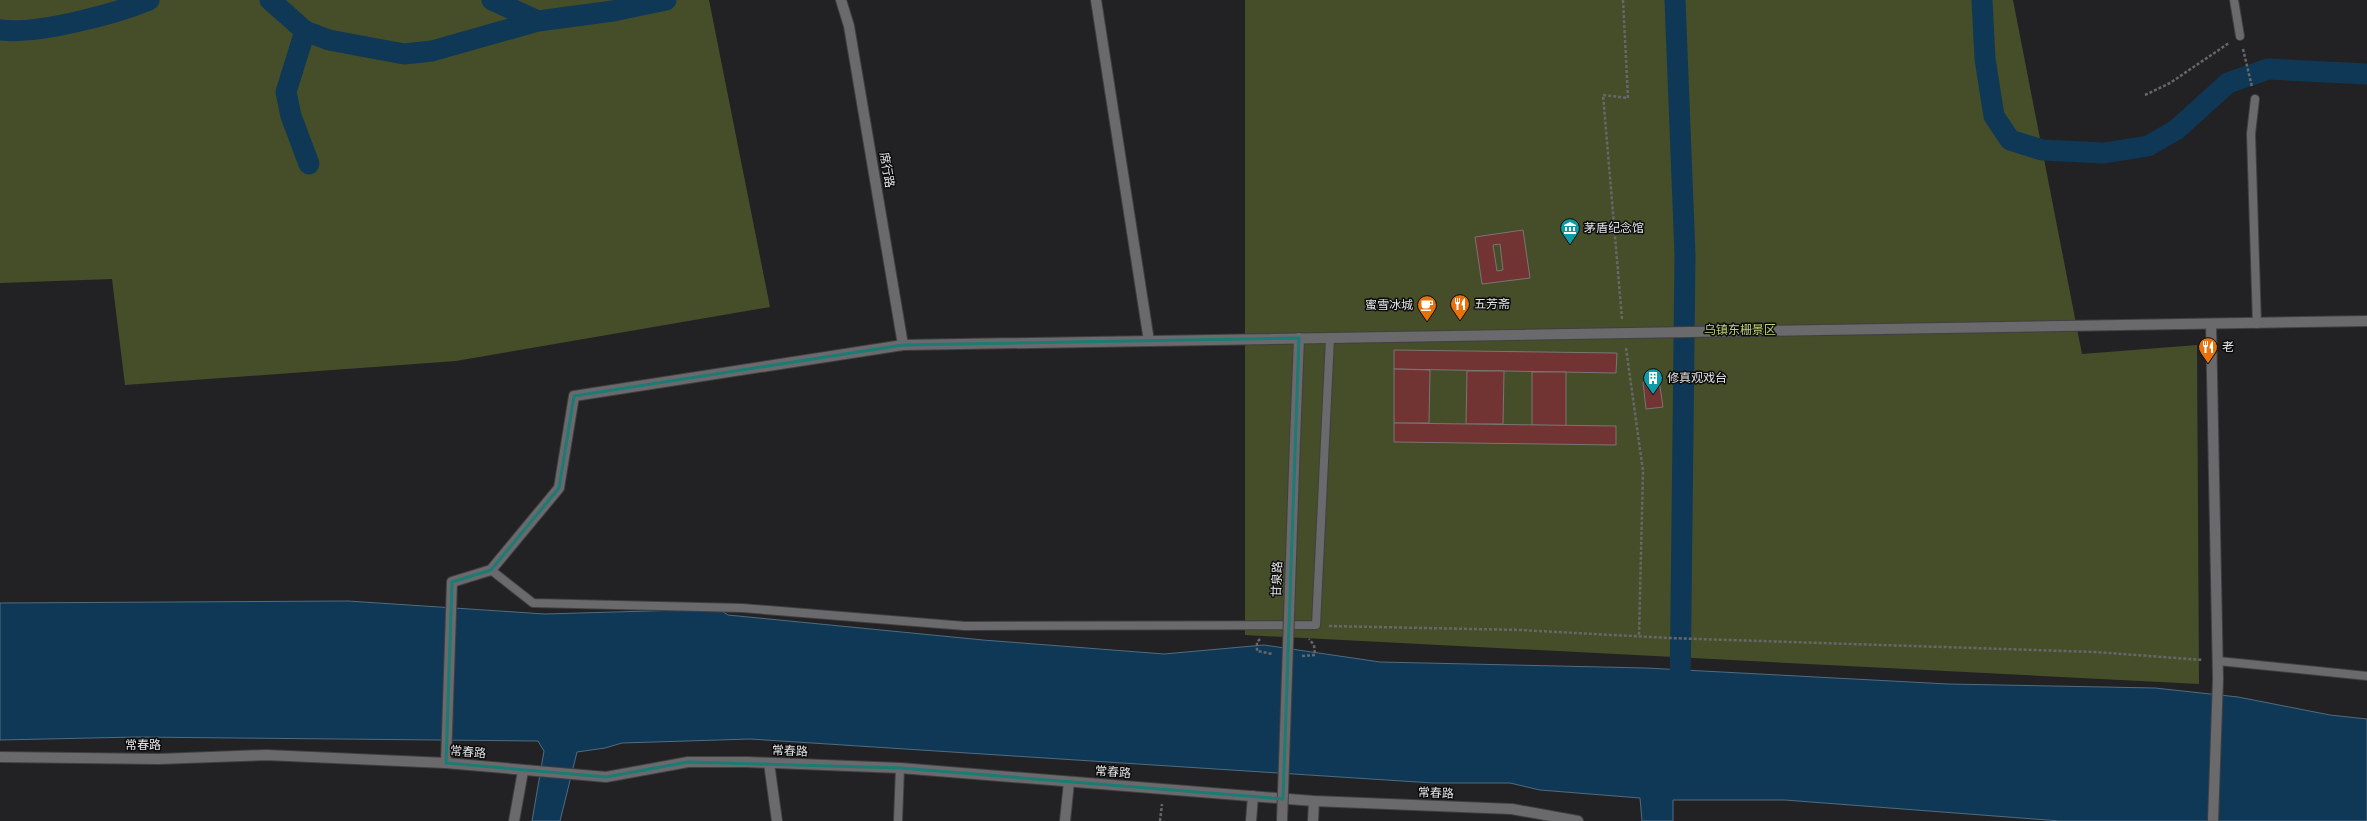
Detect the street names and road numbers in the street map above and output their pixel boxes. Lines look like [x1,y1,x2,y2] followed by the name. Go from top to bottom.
[877,151,897,189] street label: 席行路
[1269,561,1285,597] street label: 甘泉路
[125,738,161,752] street label: 常春路
[449,743,487,761] street label: 常春路
[772,743,808,759] street label: 常春路
[1095,764,1131,780] street label: 常春路
[1418,785,1454,801] street label: 常春路

